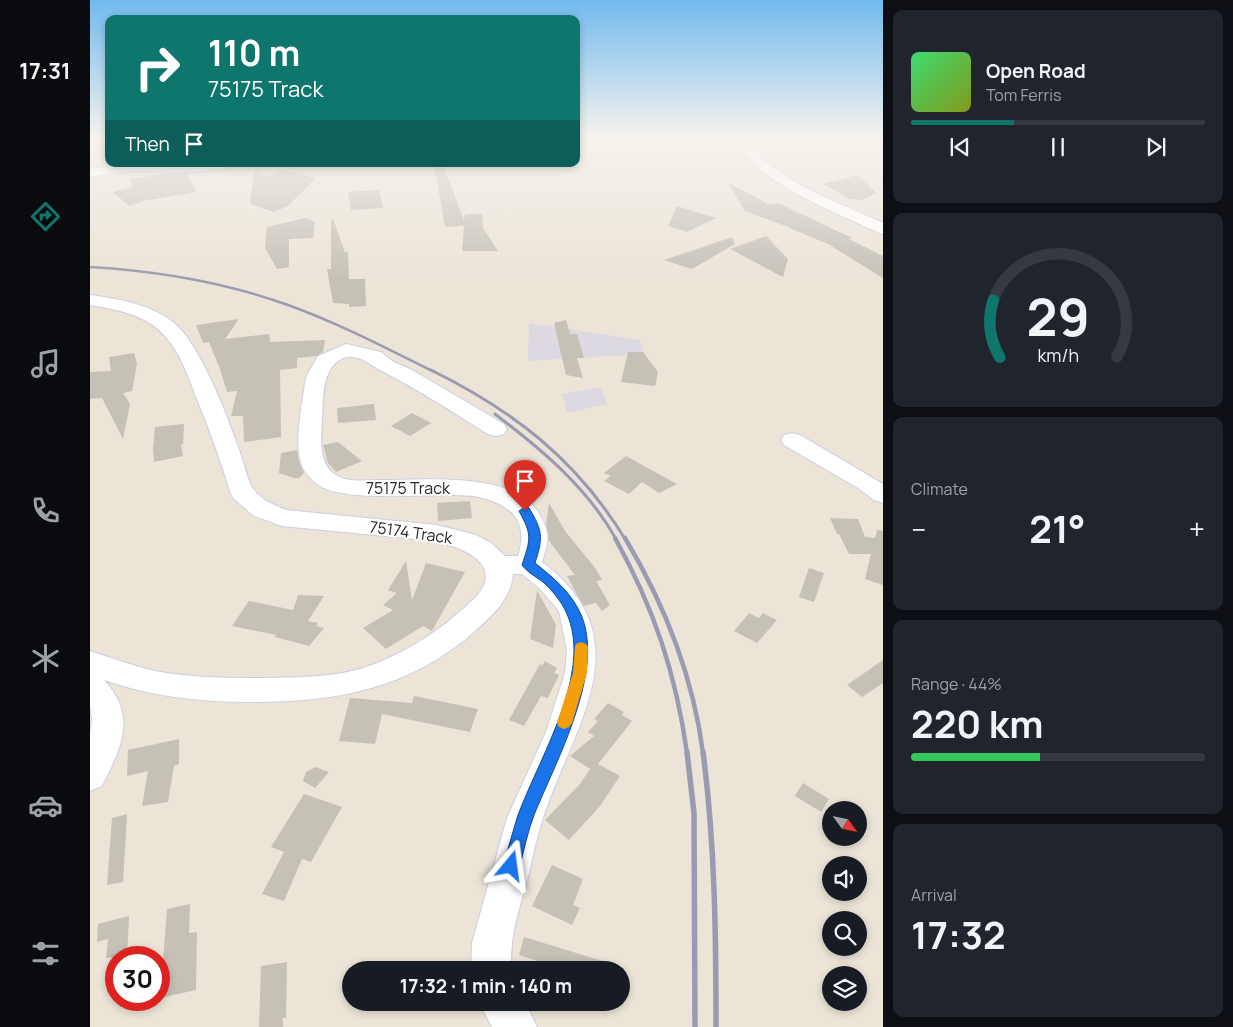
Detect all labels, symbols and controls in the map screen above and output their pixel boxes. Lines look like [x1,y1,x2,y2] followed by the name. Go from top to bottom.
[208,29,300,77] text: 110 m
[125,35,190,100] icon: right
[19,56,71,86] text: 17:31
[986,58,1086,84] text: Open Road
[208,74,323,104] text: 75175 Track
[986,84,1061,106] text: Tom Ferris
[180,130,208,158] icon: arrive
[125,131,170,157] text: Then
[946,133,974,161] icon: previous
[1044,133,1072,161] icon: pause
[1142,133,1170,161] icon: next
[28,199,63,234] icon: directions
[1026,281,1090,352] text: 29
[1037,343,1079,367] text: km/h
[28,346,63,381] icon: music
[504,460,546,511] pin
[511,467,539,495] icon: arrive
[366,477,451,499] street label: 75175 Track
[911,478,968,500] text: Climate
[28,493,63,528] icon: phone
[1029,502,1086,554] text: 21°
[911,510,926,548] text: −
[1189,510,1205,548] text: +
[368,515,455,549] street label: 75174 Track
[28,641,63,676] icon: climate
[911,673,1002,695] text: Range · 44%
[911,697,1043,749] text: 220 km
[28,788,63,823] icon: car
[822,801,868,846] north arrow
[822,801,867,1011] map controls
[484,839,536,891] position arrow
[822,856,867,901] button: sound
[911,884,957,906] text: Arrival
[911,908,1006,960] text: 17:32
[822,911,867,956] button: search
[28,936,63,971] icon: filters
[105,946,170,1011] speed limit sign: 30
[822,966,867,1011] button: layers
[400,973,572,999] text: 17:32 · 1 min · 140 m

